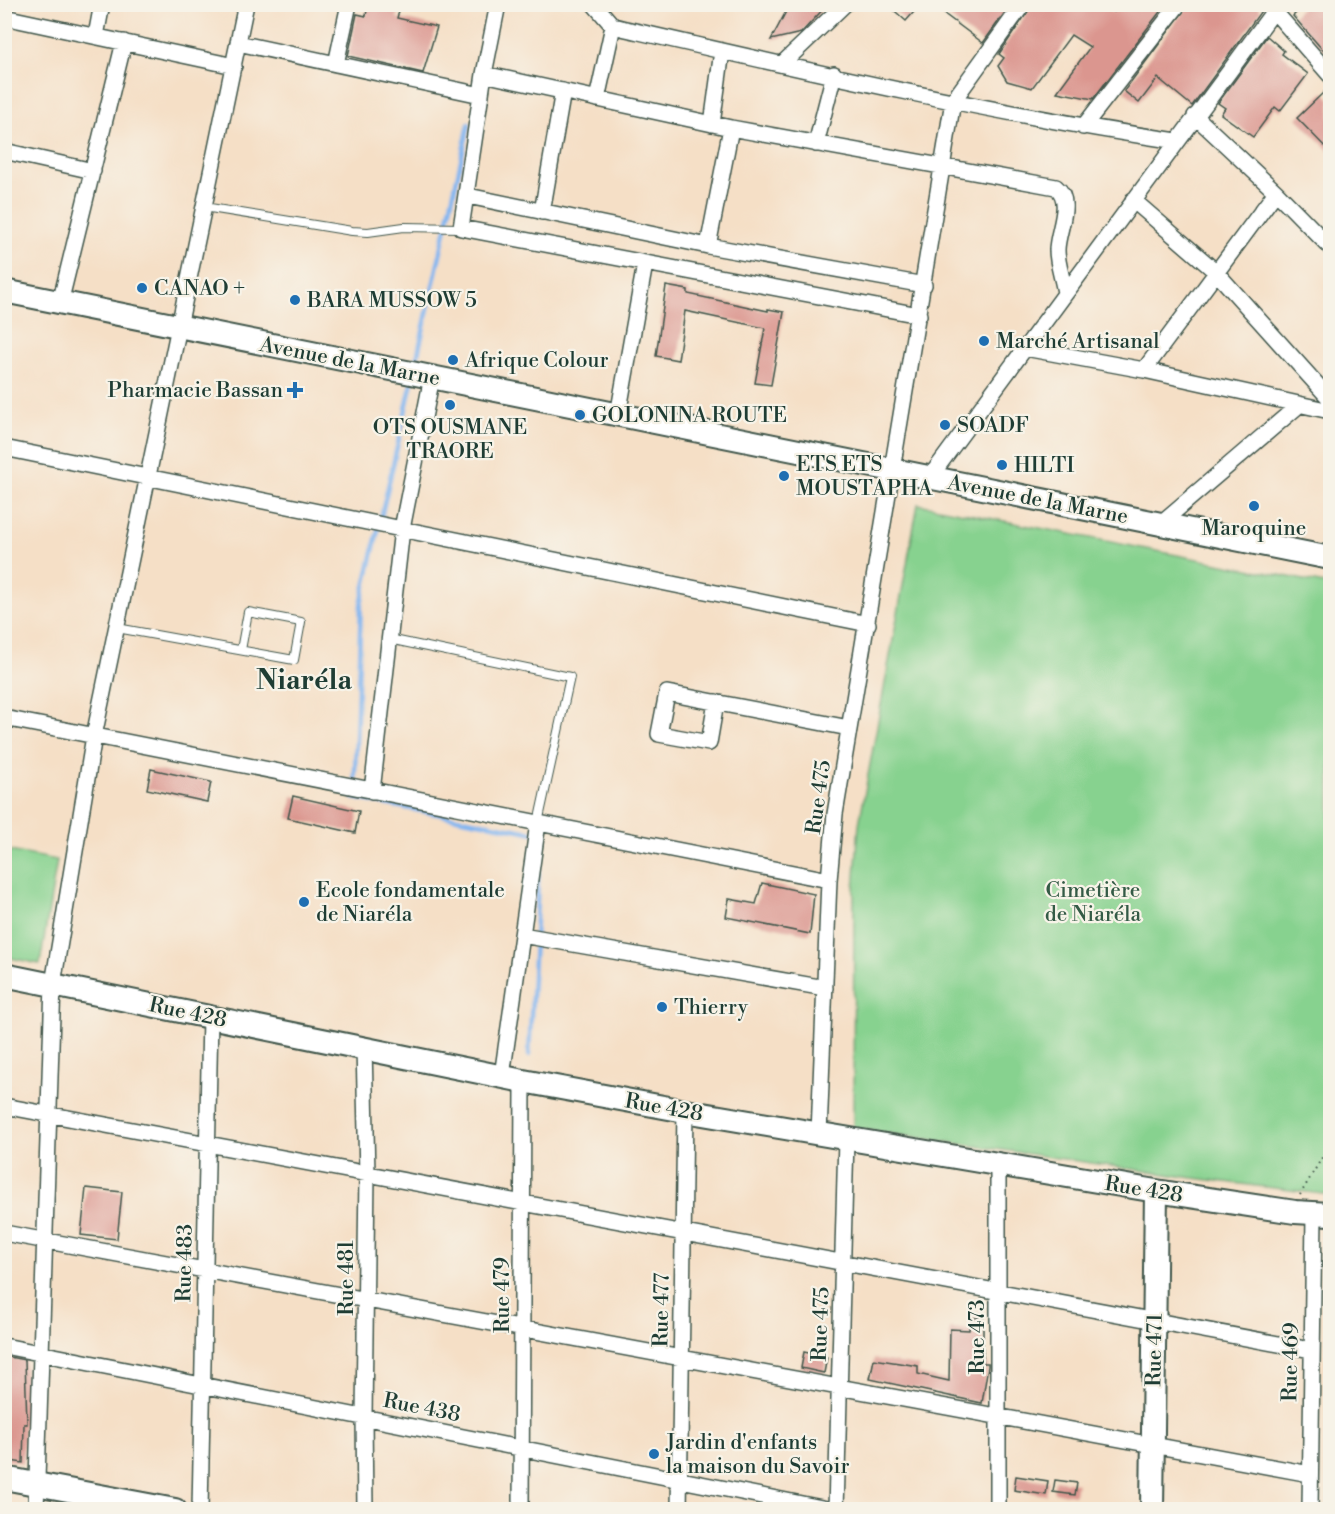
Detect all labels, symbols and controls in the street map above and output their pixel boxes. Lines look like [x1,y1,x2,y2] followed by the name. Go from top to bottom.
[154,276,245,302] place label: CANAO +
[135,281,149,295] marker: CANAO +
[306,288,477,314] place label: BARA MUSSOW 5
[288,293,302,307] marker: BARA MUSSOW 5
[996,329,1160,355] place label: Marché Artisanal
[256,332,442,392] street label: Avenue de la Marne
[977,334,991,348] marker: Marché Artisanal
[464,348,609,374] place label: Afrique Colour
[446,353,460,367] marker: Afrique Colour
[108,378,283,404] place label: Pharmacie Bassan
[288,383,302,397] marker: Pharmacie Bassan
[443,398,457,412] marker: OTS OUSMANE TRAORE
[592,403,787,429] place label: GOLONINA ROUTE
[573,408,587,422] marker: GOLONINA ROUTE
[957,413,1029,439] place label: SOADF
[373,415,527,465] place label: OTS OUSMANE TRAORE
[938,418,952,432] marker: SOADF
[796,452,933,502] place label: ETS ETS MOUSTAPHA
[1014,453,1074,479] place label: HILTI
[995,458,1009,472] marker: HILTI
[777,469,791,483] marker: ETS ETS MOUSTAPHA
[944,470,1130,530] street label: Avenue de la Marne
[1247,499,1261,513] marker: Maroquine
[1202,516,1306,542] place label: Maroquine
[256,664,352,698] district label: Niaréla
[801,758,837,836] street label: Rue 475
[316,878,505,928] place label: Ecole fondamentale de Niaréla
[1045,878,1142,928] park label: Cimetière de Niaréla
[297,895,311,909] marker: Ecole fondamentale de Niaréla
[147,992,229,1034] street label: Rue 428
[674,995,749,1021] place label: Thierry
[655,1000,669,1014] marker: Thierry
[623,1088,705,1128] street label: Rue 428
[1103,1171,1185,1209] street label: Rue 428
[171,1224,199,1302] street label: Rue 483
[334,1240,360,1316] street label: Rue 481
[490,1257,516,1333] street label: Rue 479
[648,1272,676,1347] street label: Rue 477
[807,1286,835,1362] street label: Rue 475
[965,1299,991,1375] street label: Rue 473
[1141,1313,1169,1387] street label: Rue 471
[1277,1322,1305,1402] street label: Rue 469
[381,1388,463,1428] street label: Rue 438
[665,1430,849,1480] place label: Jardin d'enfants la maison du Savoir
[647,1447,661,1461] marker: Jardin d'enfants la maison du Savoir

